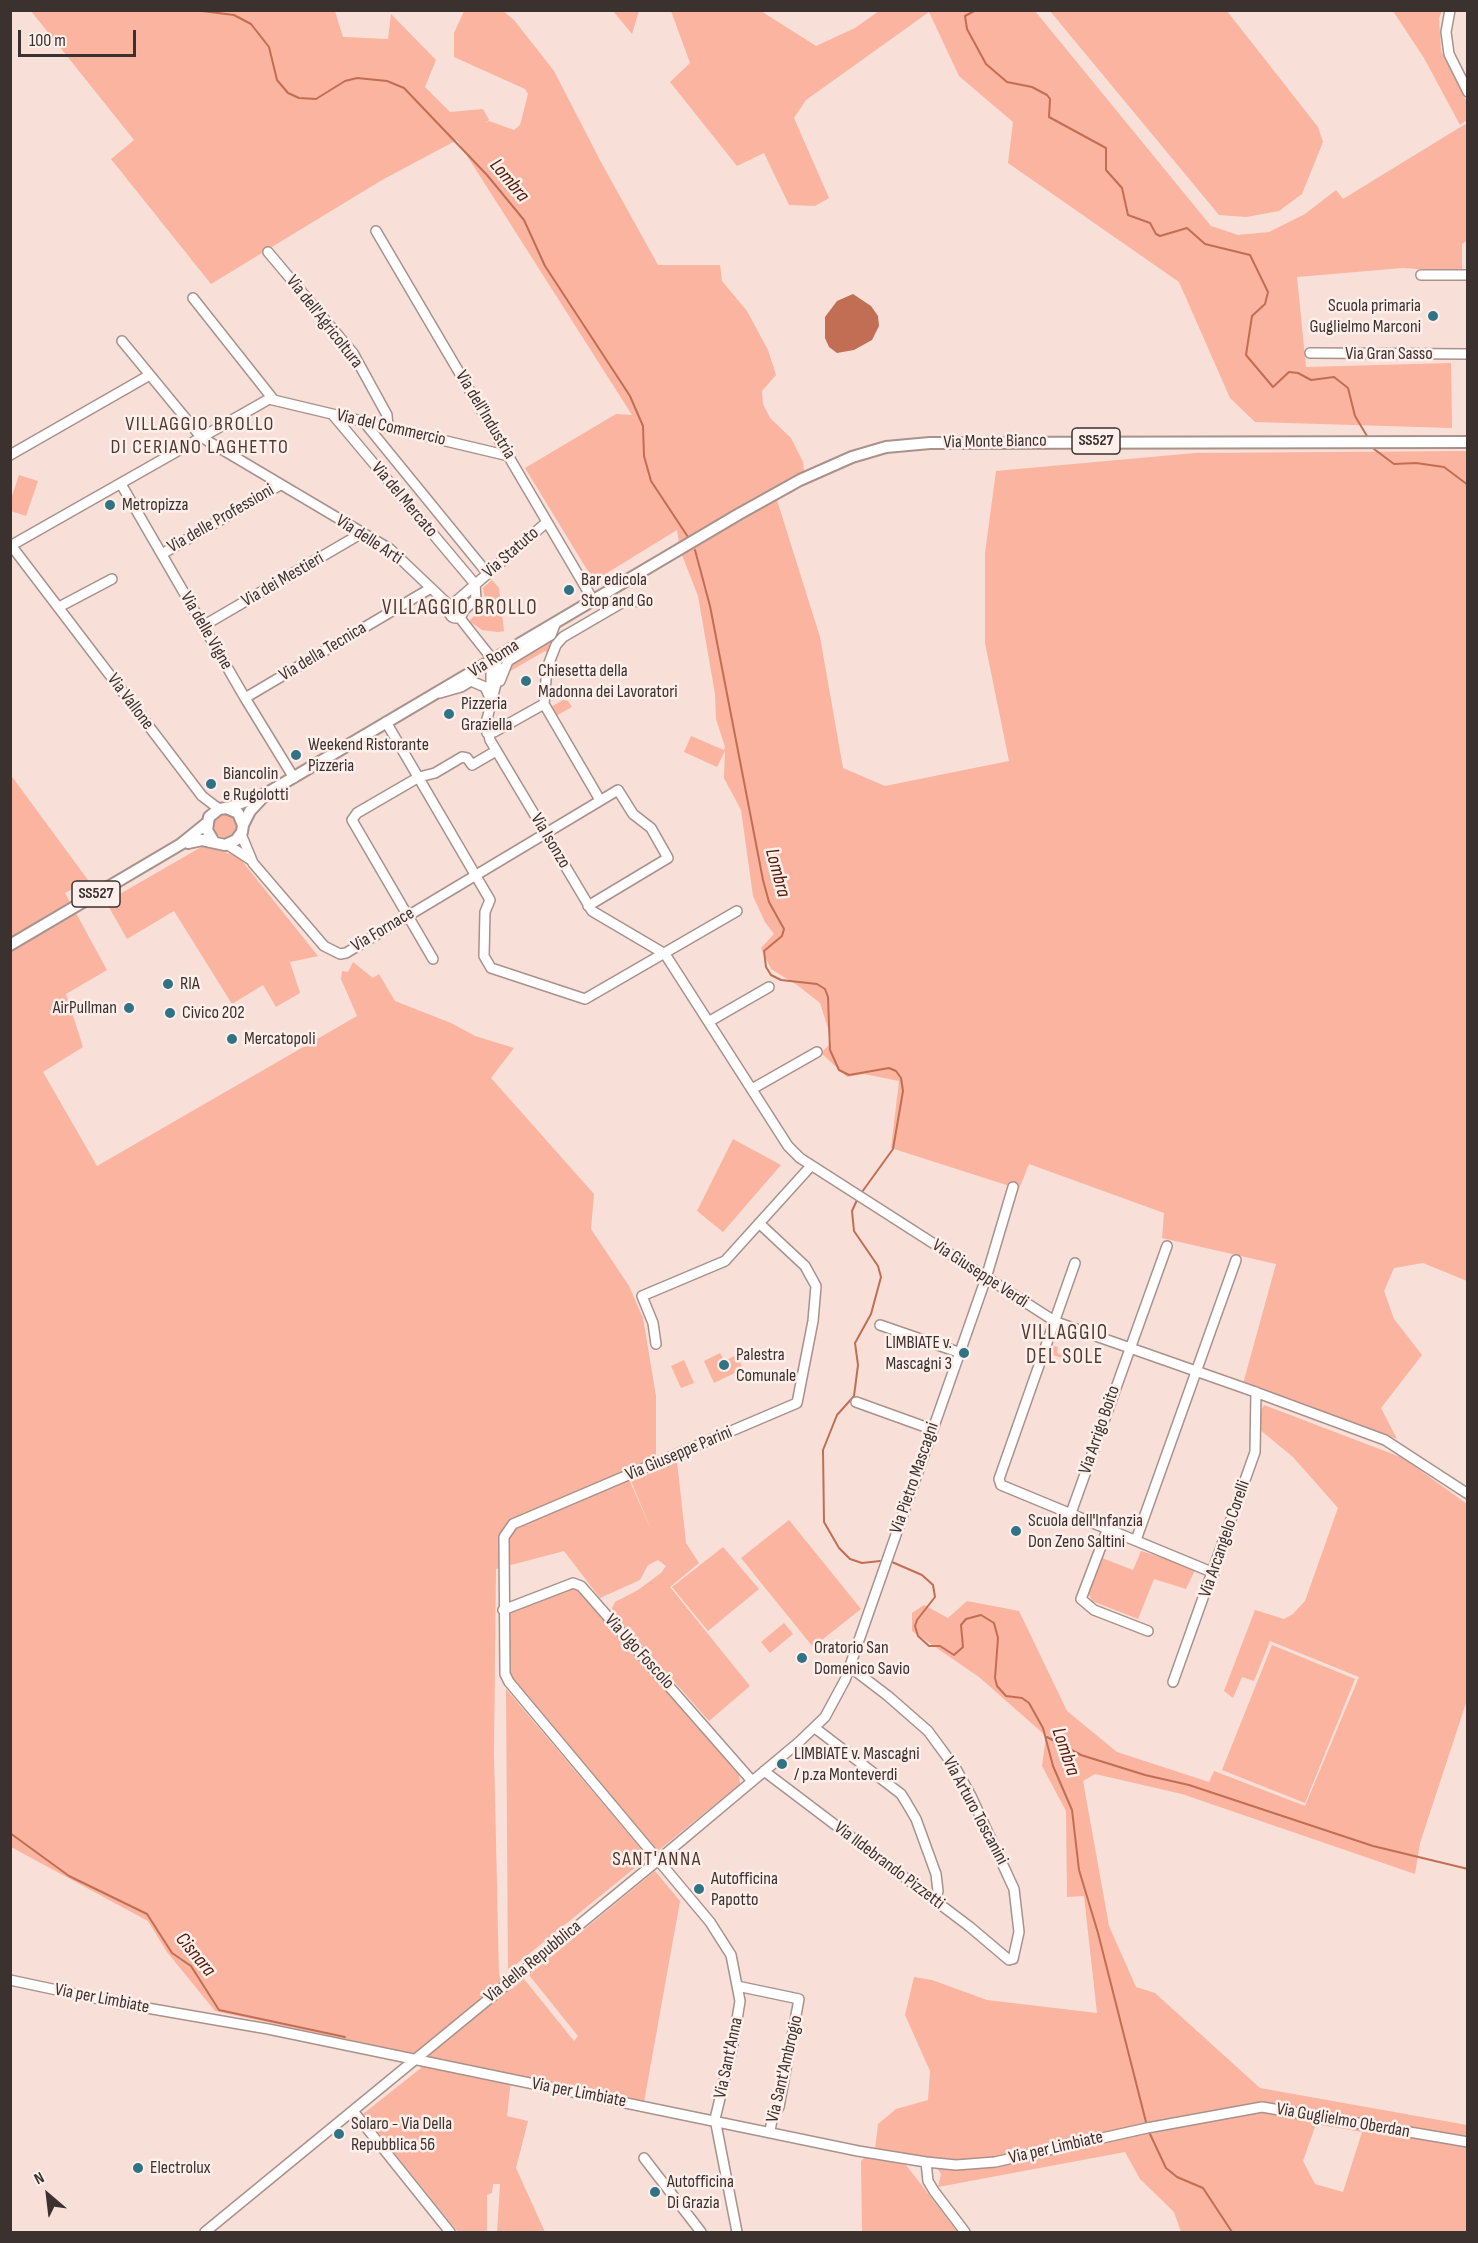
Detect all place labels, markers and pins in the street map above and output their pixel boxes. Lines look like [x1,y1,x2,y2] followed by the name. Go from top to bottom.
[1310,295,1421,338] place label: Scuola primaria Guglielmo Marconi
[1426,309,1440,323] marker: Scuola primaria Guglielmo Marconi
[122,494,188,516] place label: Metropizza
[103,498,117,512] marker: Metropizza
[581,569,653,612] place label: Bar edicola Stop and Go
[562,583,576,597] marker: Bar edicola Stop and Go
[538,660,678,702] place label: Chiesetta della Madonna dei Lavoratori
[519,674,533,688] marker: Chiesetta della Madonna dei Lavoratori
[461,693,512,736] place label: Pizzeria Graziella
[442,707,456,721] marker: Pizzeria Graziella
[308,734,429,777] place label: Weekend Ristorante Pizzeria
[289,748,303,762] marker: Weekend Ristorante Pizzeria
[223,763,289,806] place label: Biancolin e Rugolotti
[204,777,218,791] marker: Biancolin e Rugolotti
[180,973,200,995] place label: RIA
[161,977,175,991] marker: RIA
[53,997,117,1019] place label: AirPullman
[122,1001,136,1015] marker: AirPullman
[182,1002,245,1024] place label: Civico 202
[163,1006,177,1020] marker: Civico 202
[244,1028,316,1050] place label: Mercatopoli
[225,1032,239,1046] marker: Mercatopoli
[885,1332,952,1374] place label: LIMBIATE v. Mascagni 3
[736,1344,796,1386] place label: Palestra Comunale
[957,1346,971,1360] marker: LIMBIATE v. Mascagni 3
[717,1358,731,1372] marker: Palestra Comunale
[1028,1510,1143,1552] place label: Scuola dell'Infanzia Don Zeno Saltini
[1009,1524,1023,1538] marker: Scuola dell'Infanzia Don Zeno Saltini
[814,1637,910,1680] place label: Oratorio San Domenico Savio
[795,1651,809,1665] marker: Oratorio San Domenico Savio
[794,1743,920,1786] place label: LIMBIATE v. Mascagni / p.za Monteverdi
[775,1757,789,1771] marker: LIMBIATE v. Mascagni / p.za Monteverdi
[711,1868,778,1910] place label: Autofficina Papotto
[692,1882,706,1896] marker: Autofficina Papotto
[351,2113,452,2156] place label: Solaro - Via Della Repubblica 56
[332,2127,346,2141] marker: Solaro - Via Della Repubblica 56
[150,2157,211,2179] place label: Electrolux
[131,2161,145,2175] marker: Electrolux
[667,2171,734,2214] place label: Autofficina Di Grazia
[648,2185,662,2199] marker: Autofficina Di Grazia

